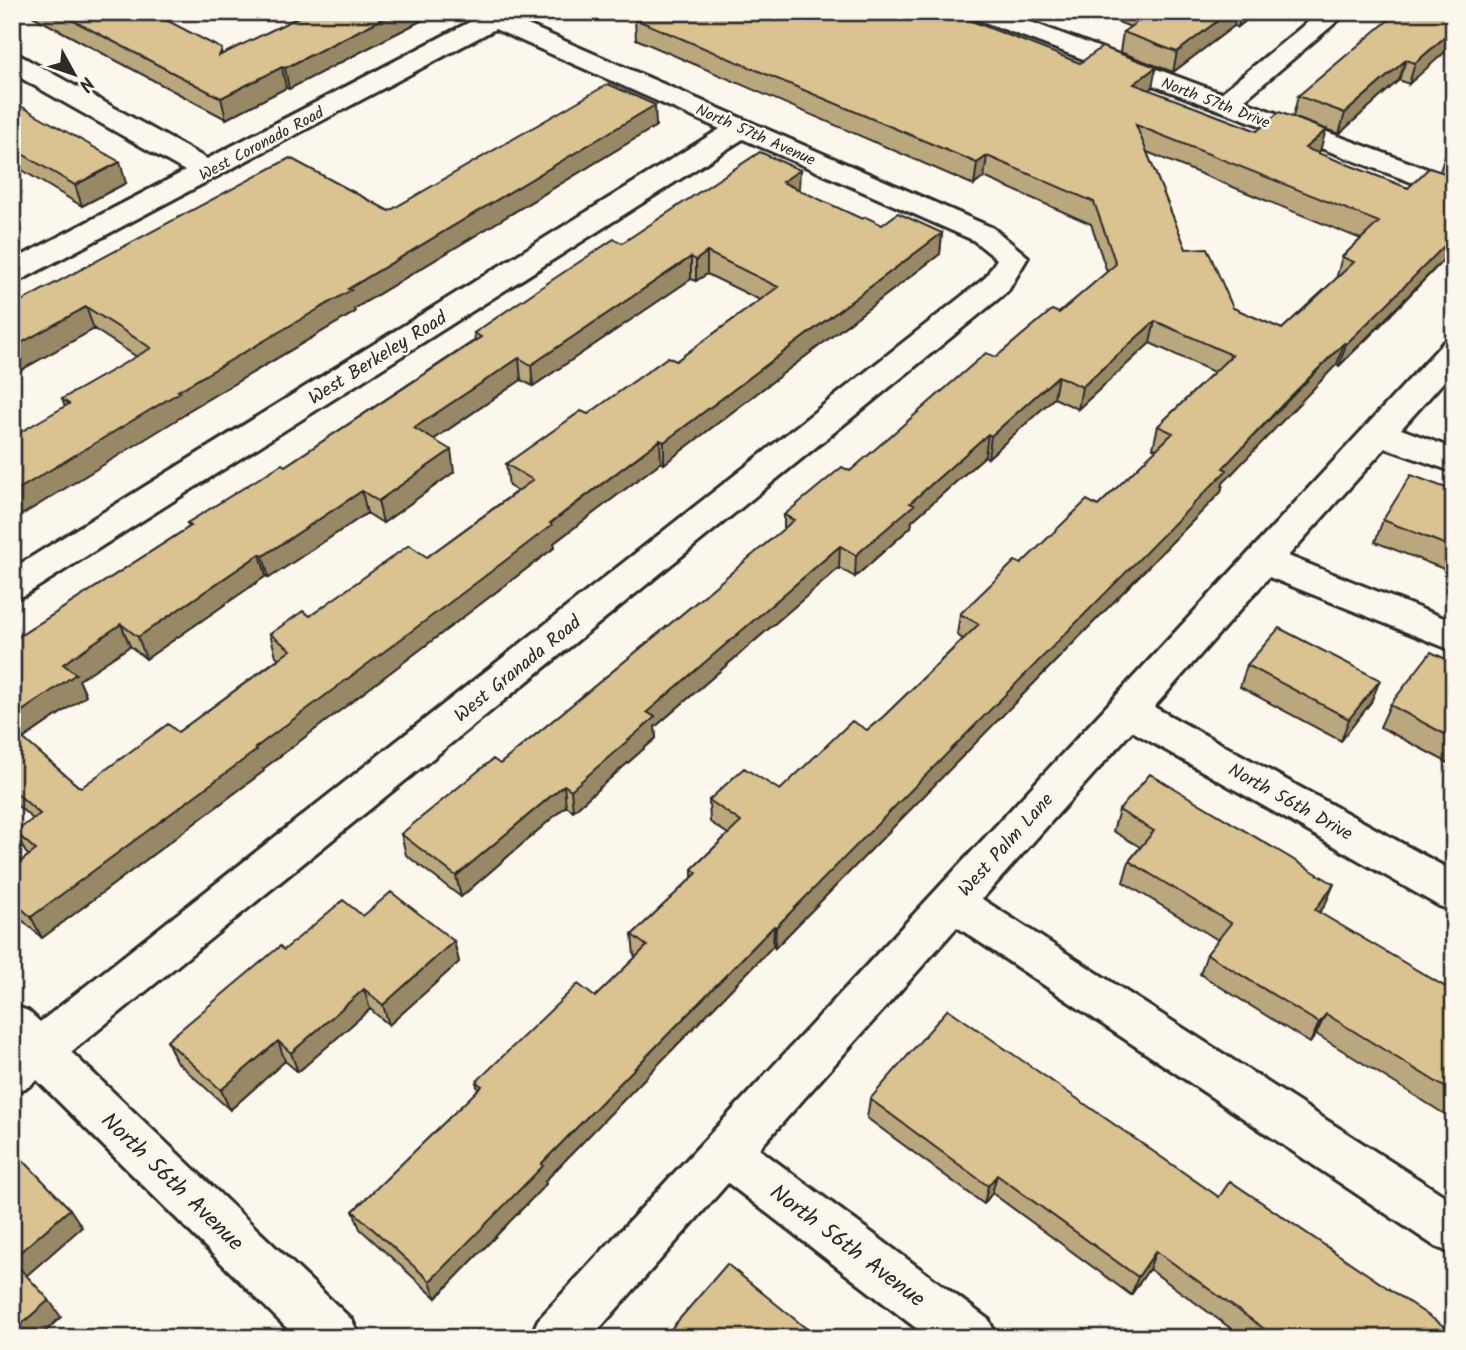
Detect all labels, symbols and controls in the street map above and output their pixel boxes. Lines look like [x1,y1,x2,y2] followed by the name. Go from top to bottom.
[38,38,108,108] north arrow
[70,69,101,98] text: N
[1157,71,1274,136] street label: North 57th Drive
[691,98,819,173] street label: North 57th Avenue
[195,100,330,188] street label: West Coronado Road
[303,304,454,413] street label: West Berkeley Road
[448,608,589,730] street label: West Granada Road
[1222,756,1358,850] street label: North 56th Drive
[951,786,1062,904] street label: West Palm Lane
[92,1104,252,1260] street label: North 56th Avenue
[761,1176,932,1317] street label: North 56th Avenue

